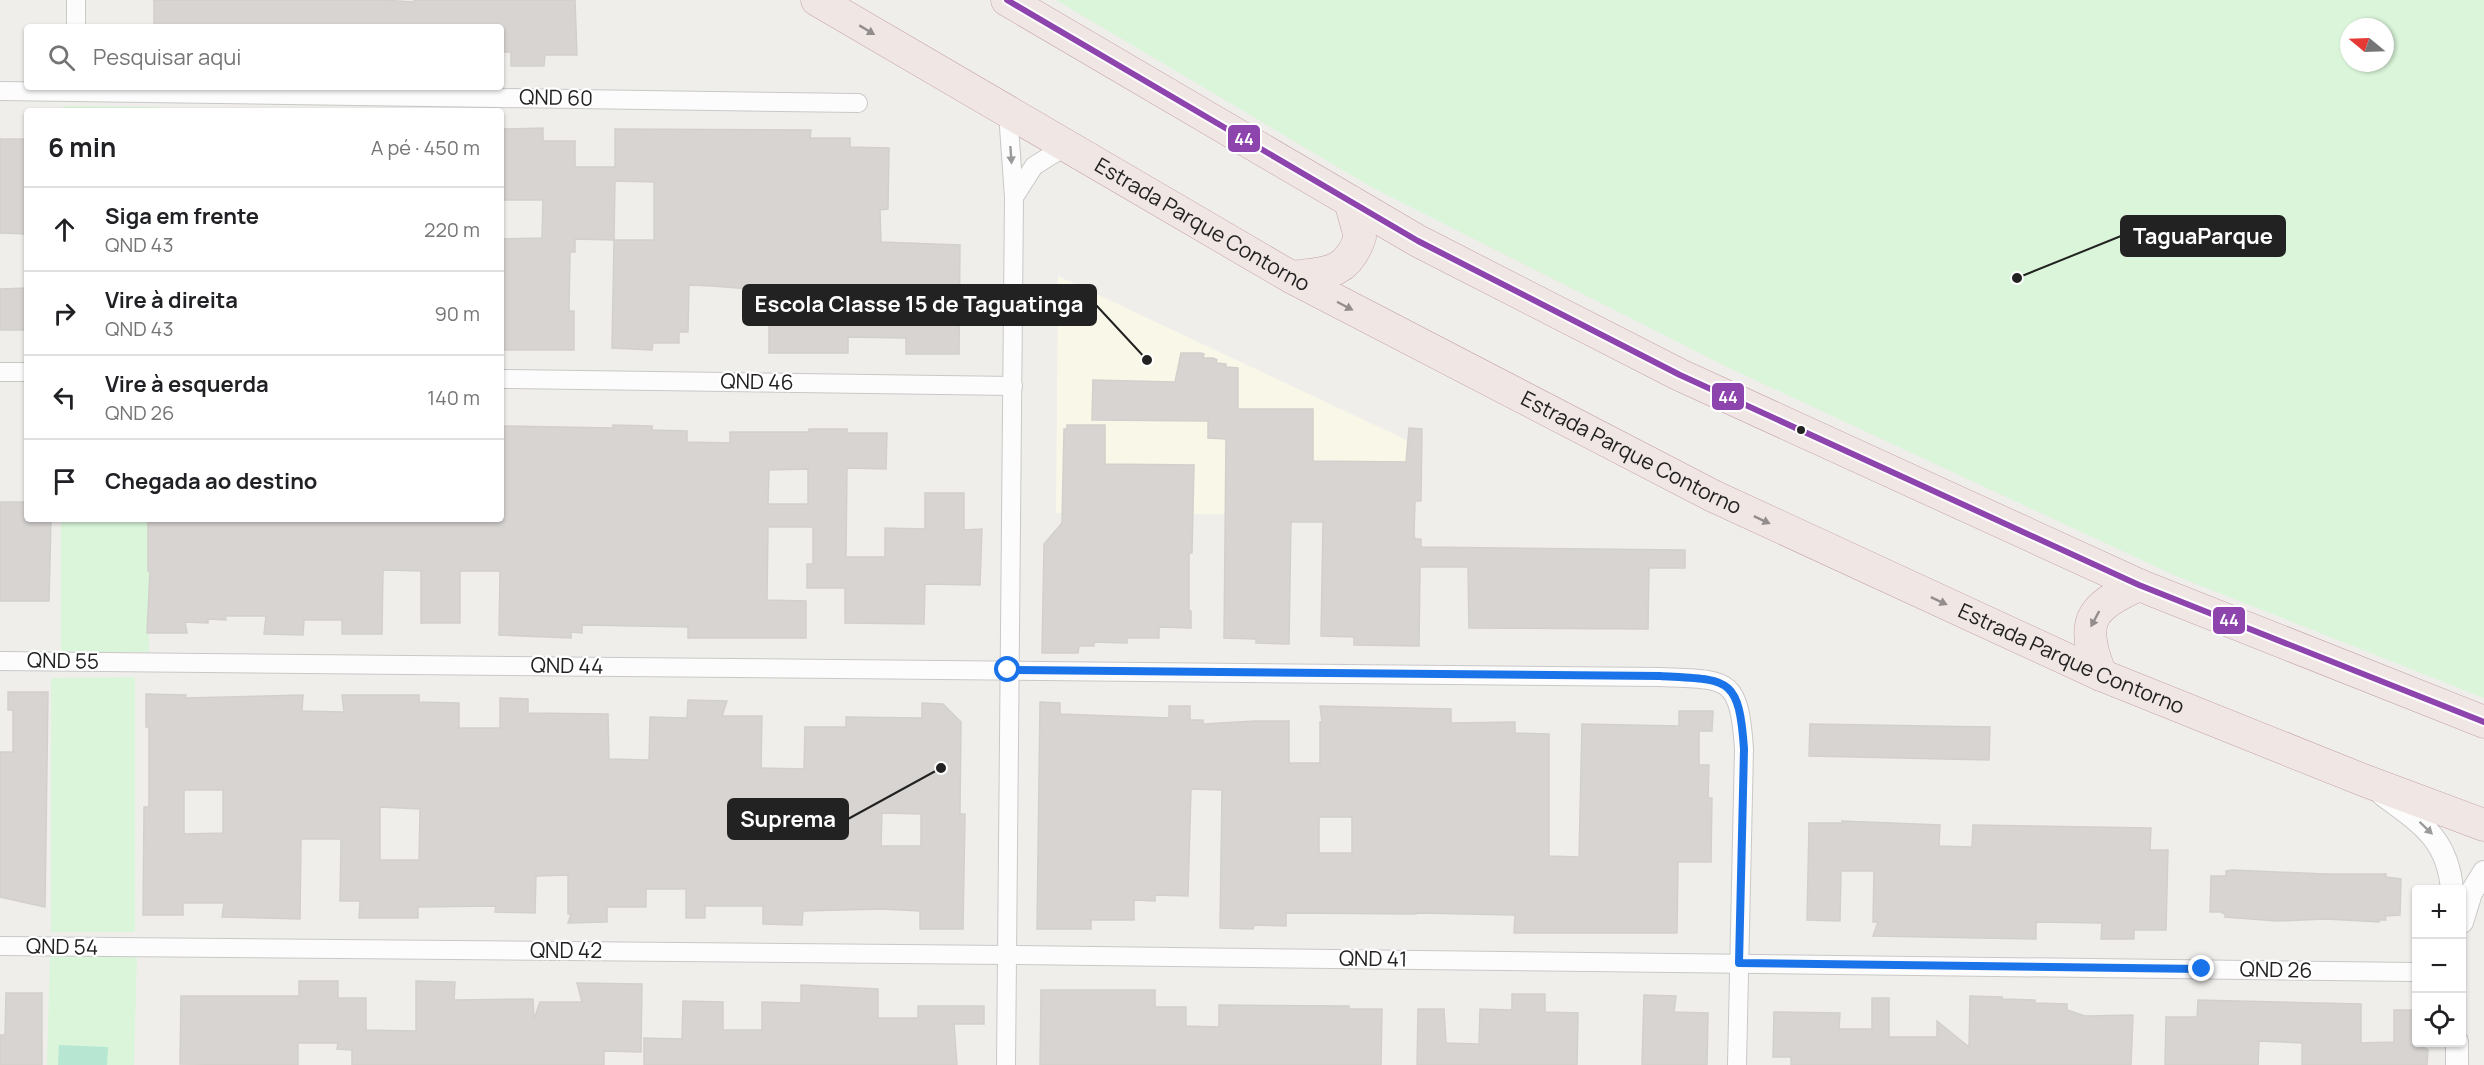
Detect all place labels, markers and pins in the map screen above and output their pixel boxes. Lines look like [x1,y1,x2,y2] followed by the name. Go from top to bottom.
[2121,216,2285,256] callout: TaguaParque
[743,285,1096,325] callout: Escola Classe 15 de Taguatinga
[1795,424,1807,436] unlabelled marker
[728,799,848,839] callout: Suprema

